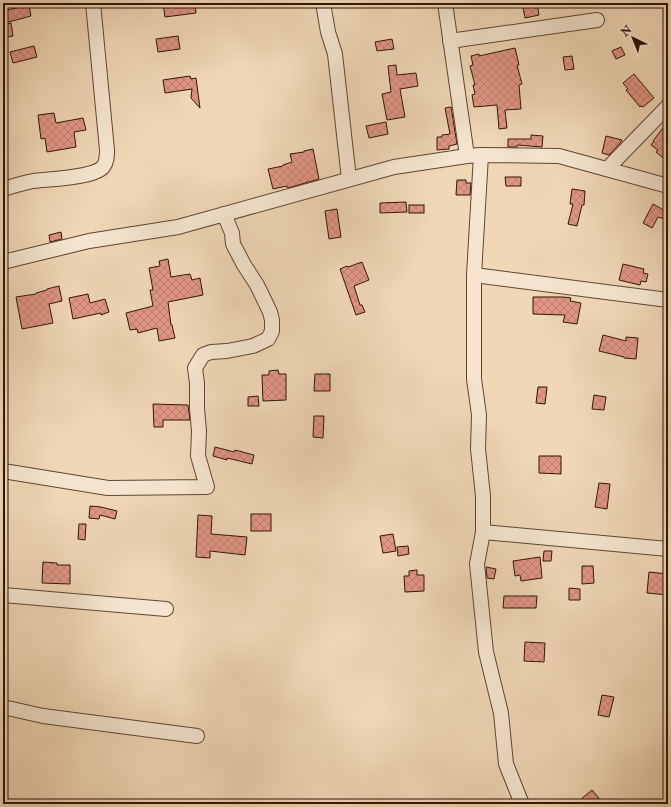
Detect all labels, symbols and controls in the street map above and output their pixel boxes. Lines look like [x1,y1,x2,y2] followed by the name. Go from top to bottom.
[613,18,653,58] north arrow
[618,22,635,40] text: N

